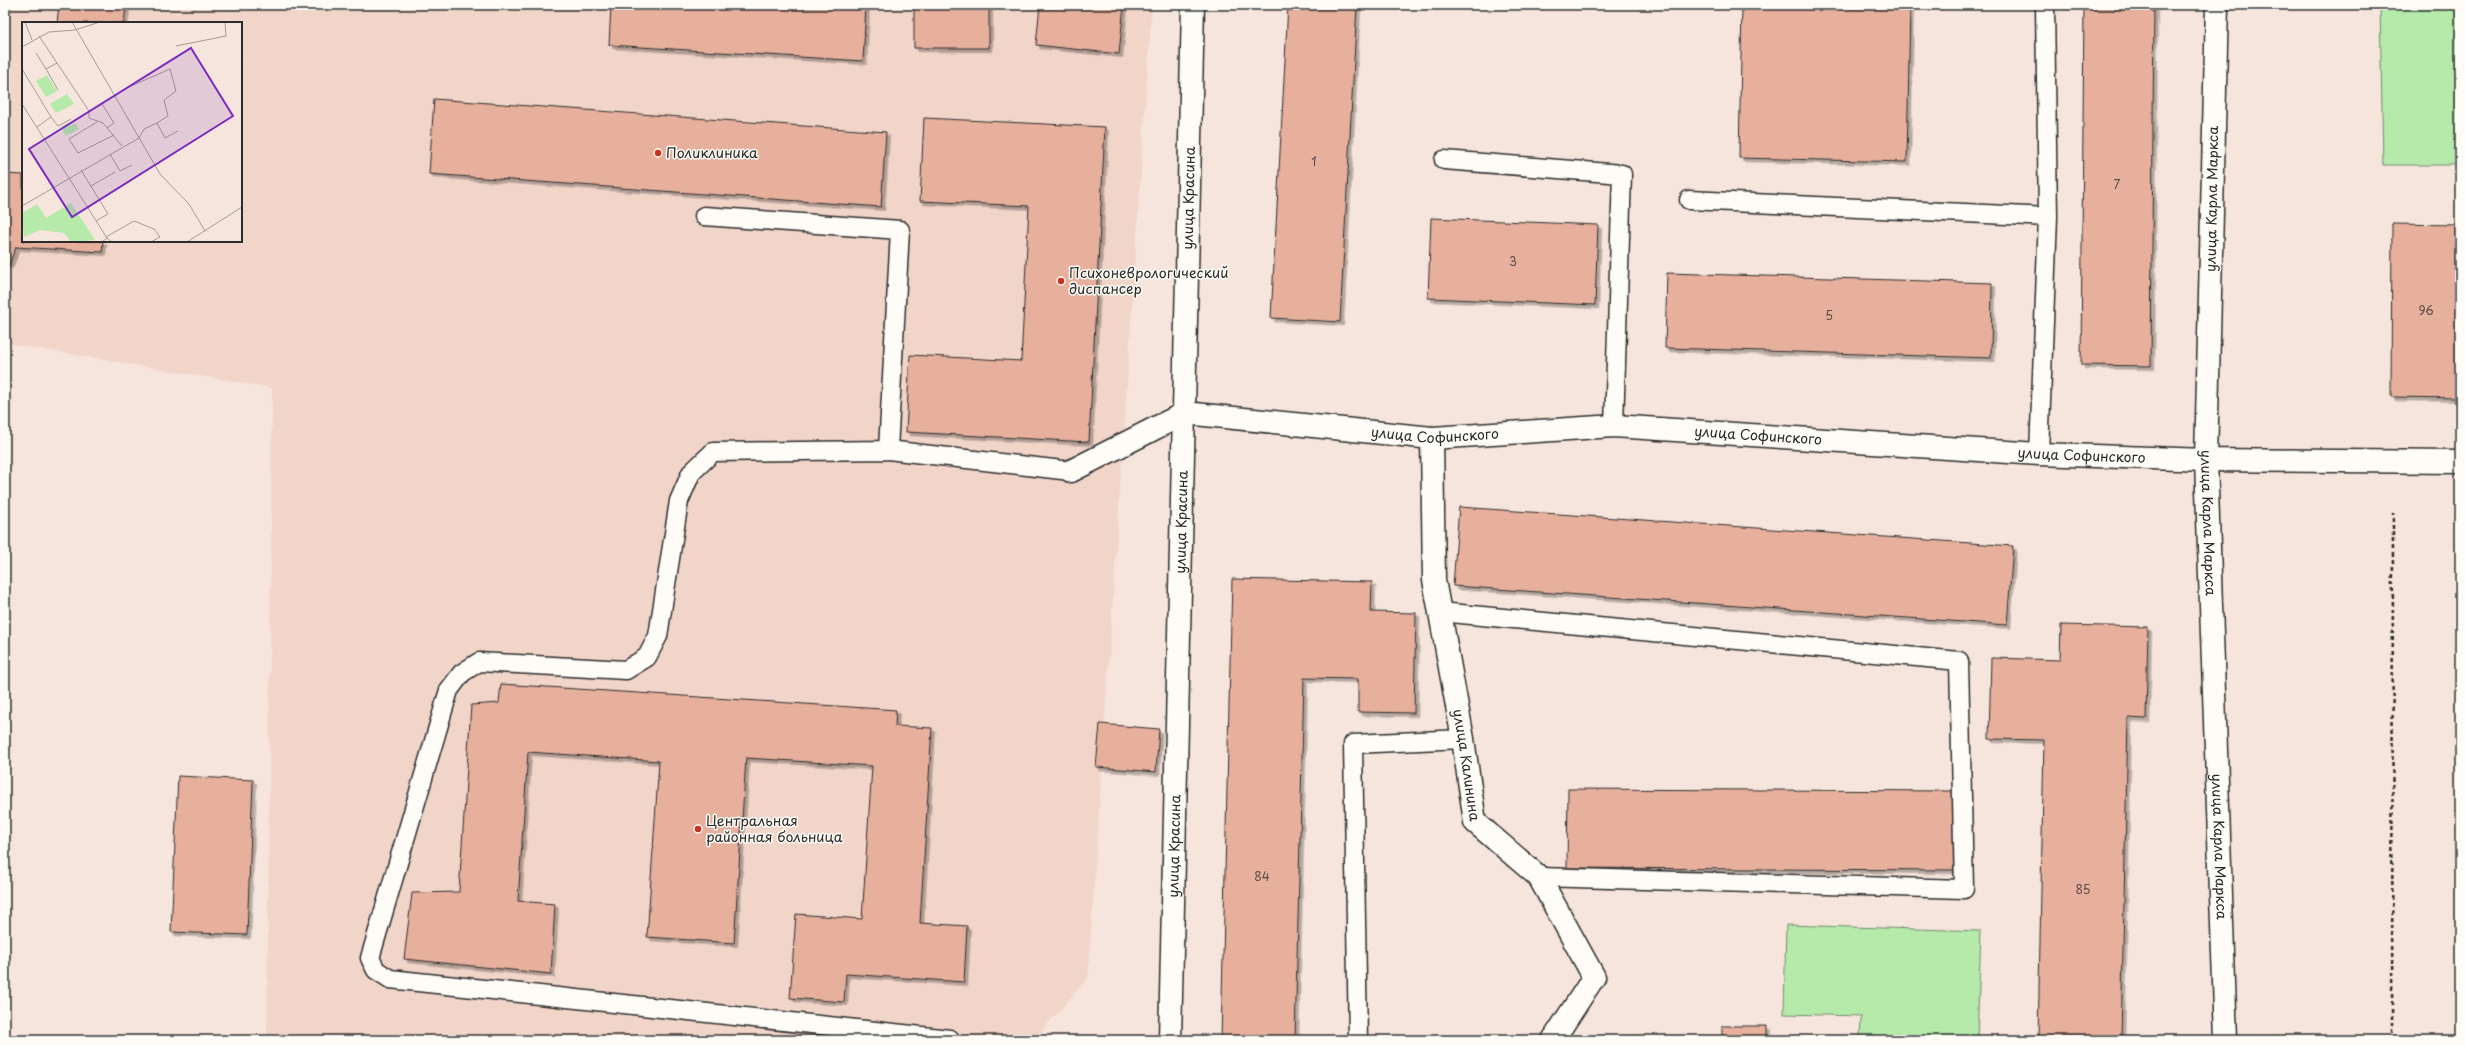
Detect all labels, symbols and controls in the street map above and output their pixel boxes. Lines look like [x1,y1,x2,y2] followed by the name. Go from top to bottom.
[22,22,242,242] inset map
[2200,126,2223,272] street label: улица Карла Маркса
[666,142,758,163] place label: Поликлиника
[1177,146,1200,250] street label: улица Красина
[653,148,663,158] marker: Поликлиника
[1311,152,1317,170] house number: 1
[2114,175,2121,193] house number: 7
[1509,252,1517,270] house number: 3
[1069,262,1228,299] place label: Психоневрологический диспансер
[1056,276,1066,286] marker: Психоневрологический диспансер
[2418,301,2434,319] house number: 96
[1825,306,1833,324] house number: 5
[1694,420,1823,450] street label: улица Софинского
[1370,421,1499,448] street label: улица Софинского
[2017,442,2146,468] street label: улица Софинского
[2196,450,2222,596] street label: улица Карла Маркса
[1169,470,1193,574] street label: улица Красина
[1448,707,1486,823] street label: улица Калинина
[2207,773,2233,920] street label: улица Карла Маркса
[1162,794,1185,898] street label: улица Красина
[706,810,843,847] place label: Центральная районная больница
[693,824,703,834] marker: Центральная районная больница
[1254,867,1270,885] house number: 84
[2076,880,2090,898] house number: 85

